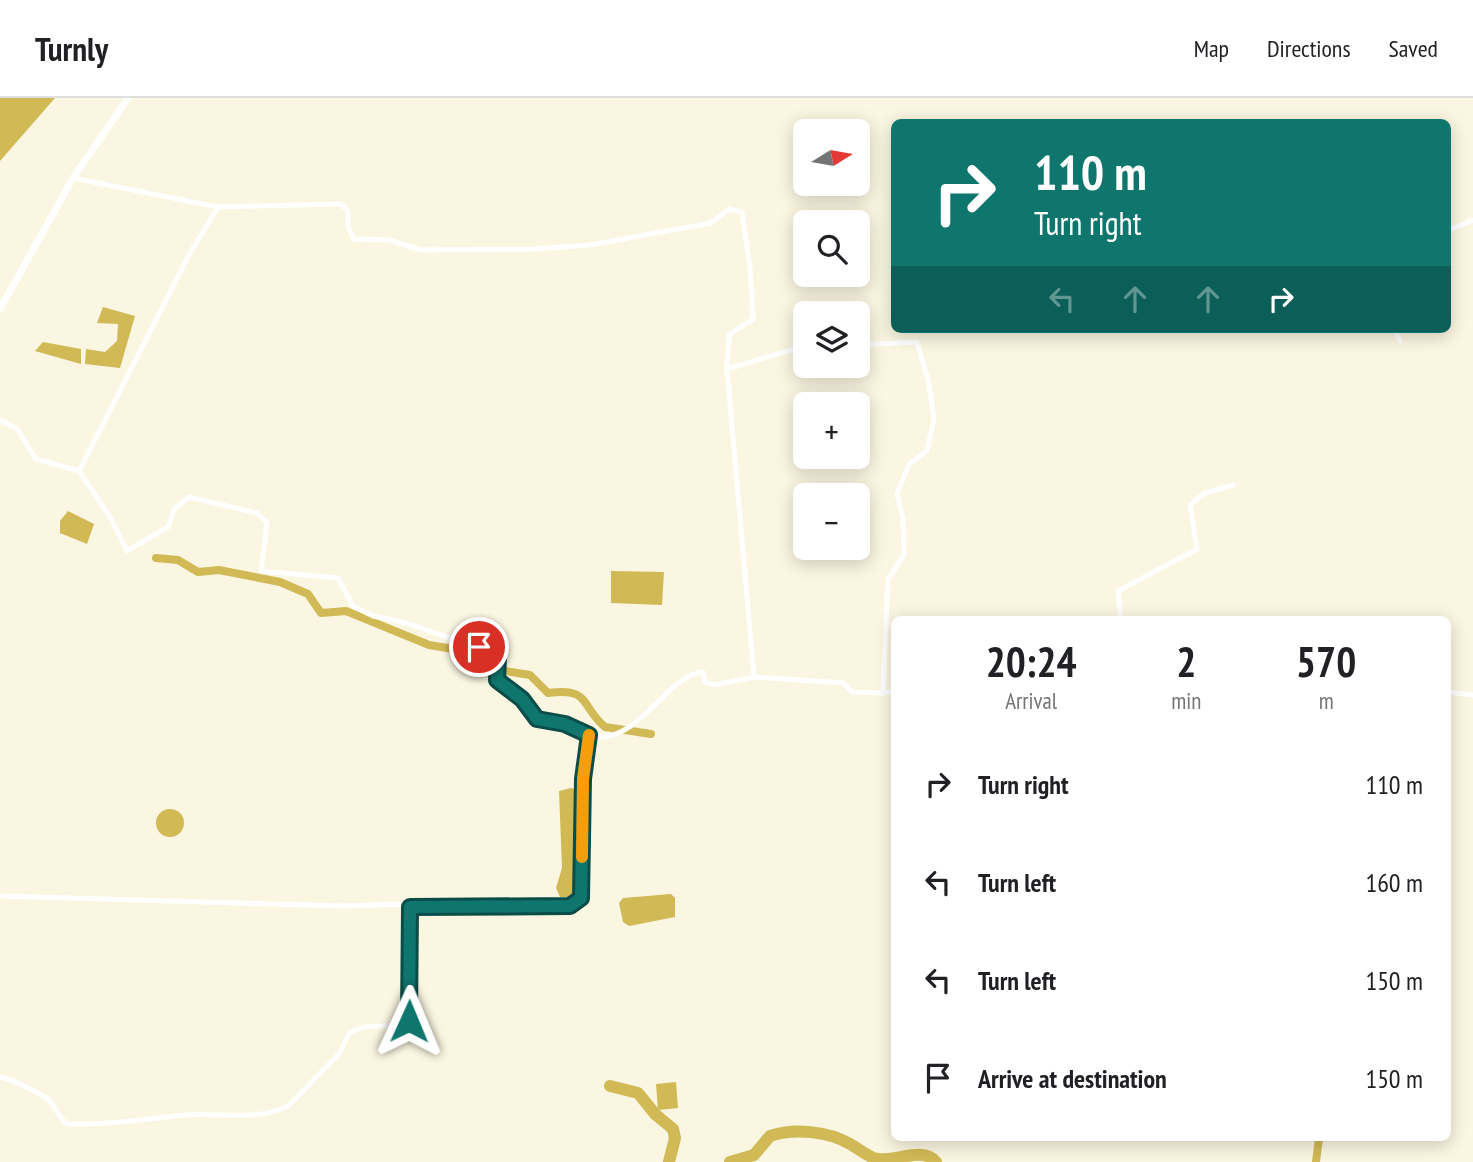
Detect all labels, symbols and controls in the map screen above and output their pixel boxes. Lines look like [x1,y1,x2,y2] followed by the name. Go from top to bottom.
[35,27,108,70] text: Turnly
[1194,33,1229,64] text: Map
[1267,33,1351,64] text: Directions
[1389,33,1438,64] text: Saved
[793,119,870,196] north arrow
[793,119,870,560] map controls
[1034,140,1147,204] text: 110 m
[919,147,1010,238] icon: right
[1034,202,1142,244] text: Turn right
[793,210,870,287] button: search
[1043,280,1081,318] icon: left
[1116,280,1154,318] icon: ahead
[1189,280,1227,318] icon: ahead
[1262,280,1300,318] icon: right
[793,301,870,378] button: layers
[793,392,870,469] button: +
[793,483,870,560] button: −
[449,617,509,677] pin
[460,628,498,666] icon: arrive
[986,634,1077,689] text: 20:24
[1176,634,1196,689] text: 2
[1296,634,1356,689] text: 570
[1005,686,1057,715] text: Arrival
[1171,686,1201,715] text: min
[1319,686,1334,715] text: m
[919,765,957,803] icon: right
[978,768,1069,801] text: Turn right
[1365,768,1423,801] text: 110 m
[919,863,957,901] icon: left
[978,866,1056,899] text: Turn left
[1365,866,1423,899] text: 160 m
[919,961,957,999] icon: left
[978,964,1056,997] text: Turn left
[1365,964,1423,997] text: 150 m
[372,984,446,1058] position arrow
[919,1059,957,1097] icon: arrive
[978,1062,1167,1095] text: Arrive at destination
[1365,1062,1423,1095] text: 150 m

